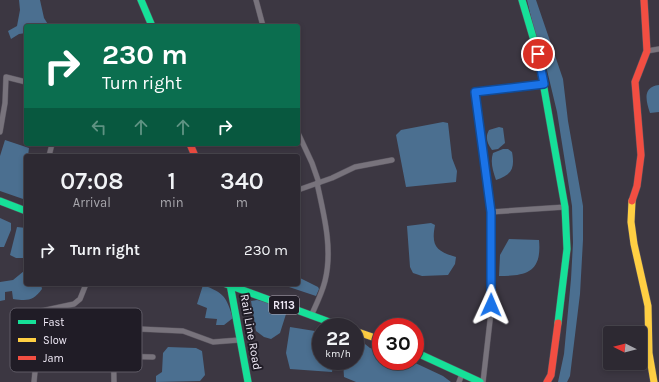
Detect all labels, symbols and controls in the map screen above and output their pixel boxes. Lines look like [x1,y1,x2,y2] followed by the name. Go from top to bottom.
[521,37,555,71] pin
[102,38,188,71] text: 230 m
[36,40,88,92] icon: right
[527,43,549,65] icon: arrive
[102,72,182,94] text: Turn right
[88,116,110,138] icon: left
[130,116,152,138] icon: ahead
[172,116,194,138] icon: ahead
[214,116,236,138] icon: right
[60,167,123,195] text: 07:08
[168,167,176,195] text: 1
[220,167,264,195] text: 340
[73,195,111,210] text: Arrival
[160,195,184,210] text: min
[236,195,248,210] text: m
[36,239,58,261] icon: right
[70,241,140,259] text: Turn right
[244,241,288,259] text: 230 m
[470,284,512,326] position arrow
[237,293,265,371] street label: Rail Line Road
[269,296,299,314] road number: R113
[10,308,142,372] legend
[43,316,64,329] text: Fast
[372,318,424,370] speed limit sign: 30
[603,326,647,370] north arrow
[603,326,647,370] map controls
[326,327,350,350] text: 22
[43,334,67,347] text: Slow
[325,348,351,360] text: km/h
[43,352,64,365] text: Jam

